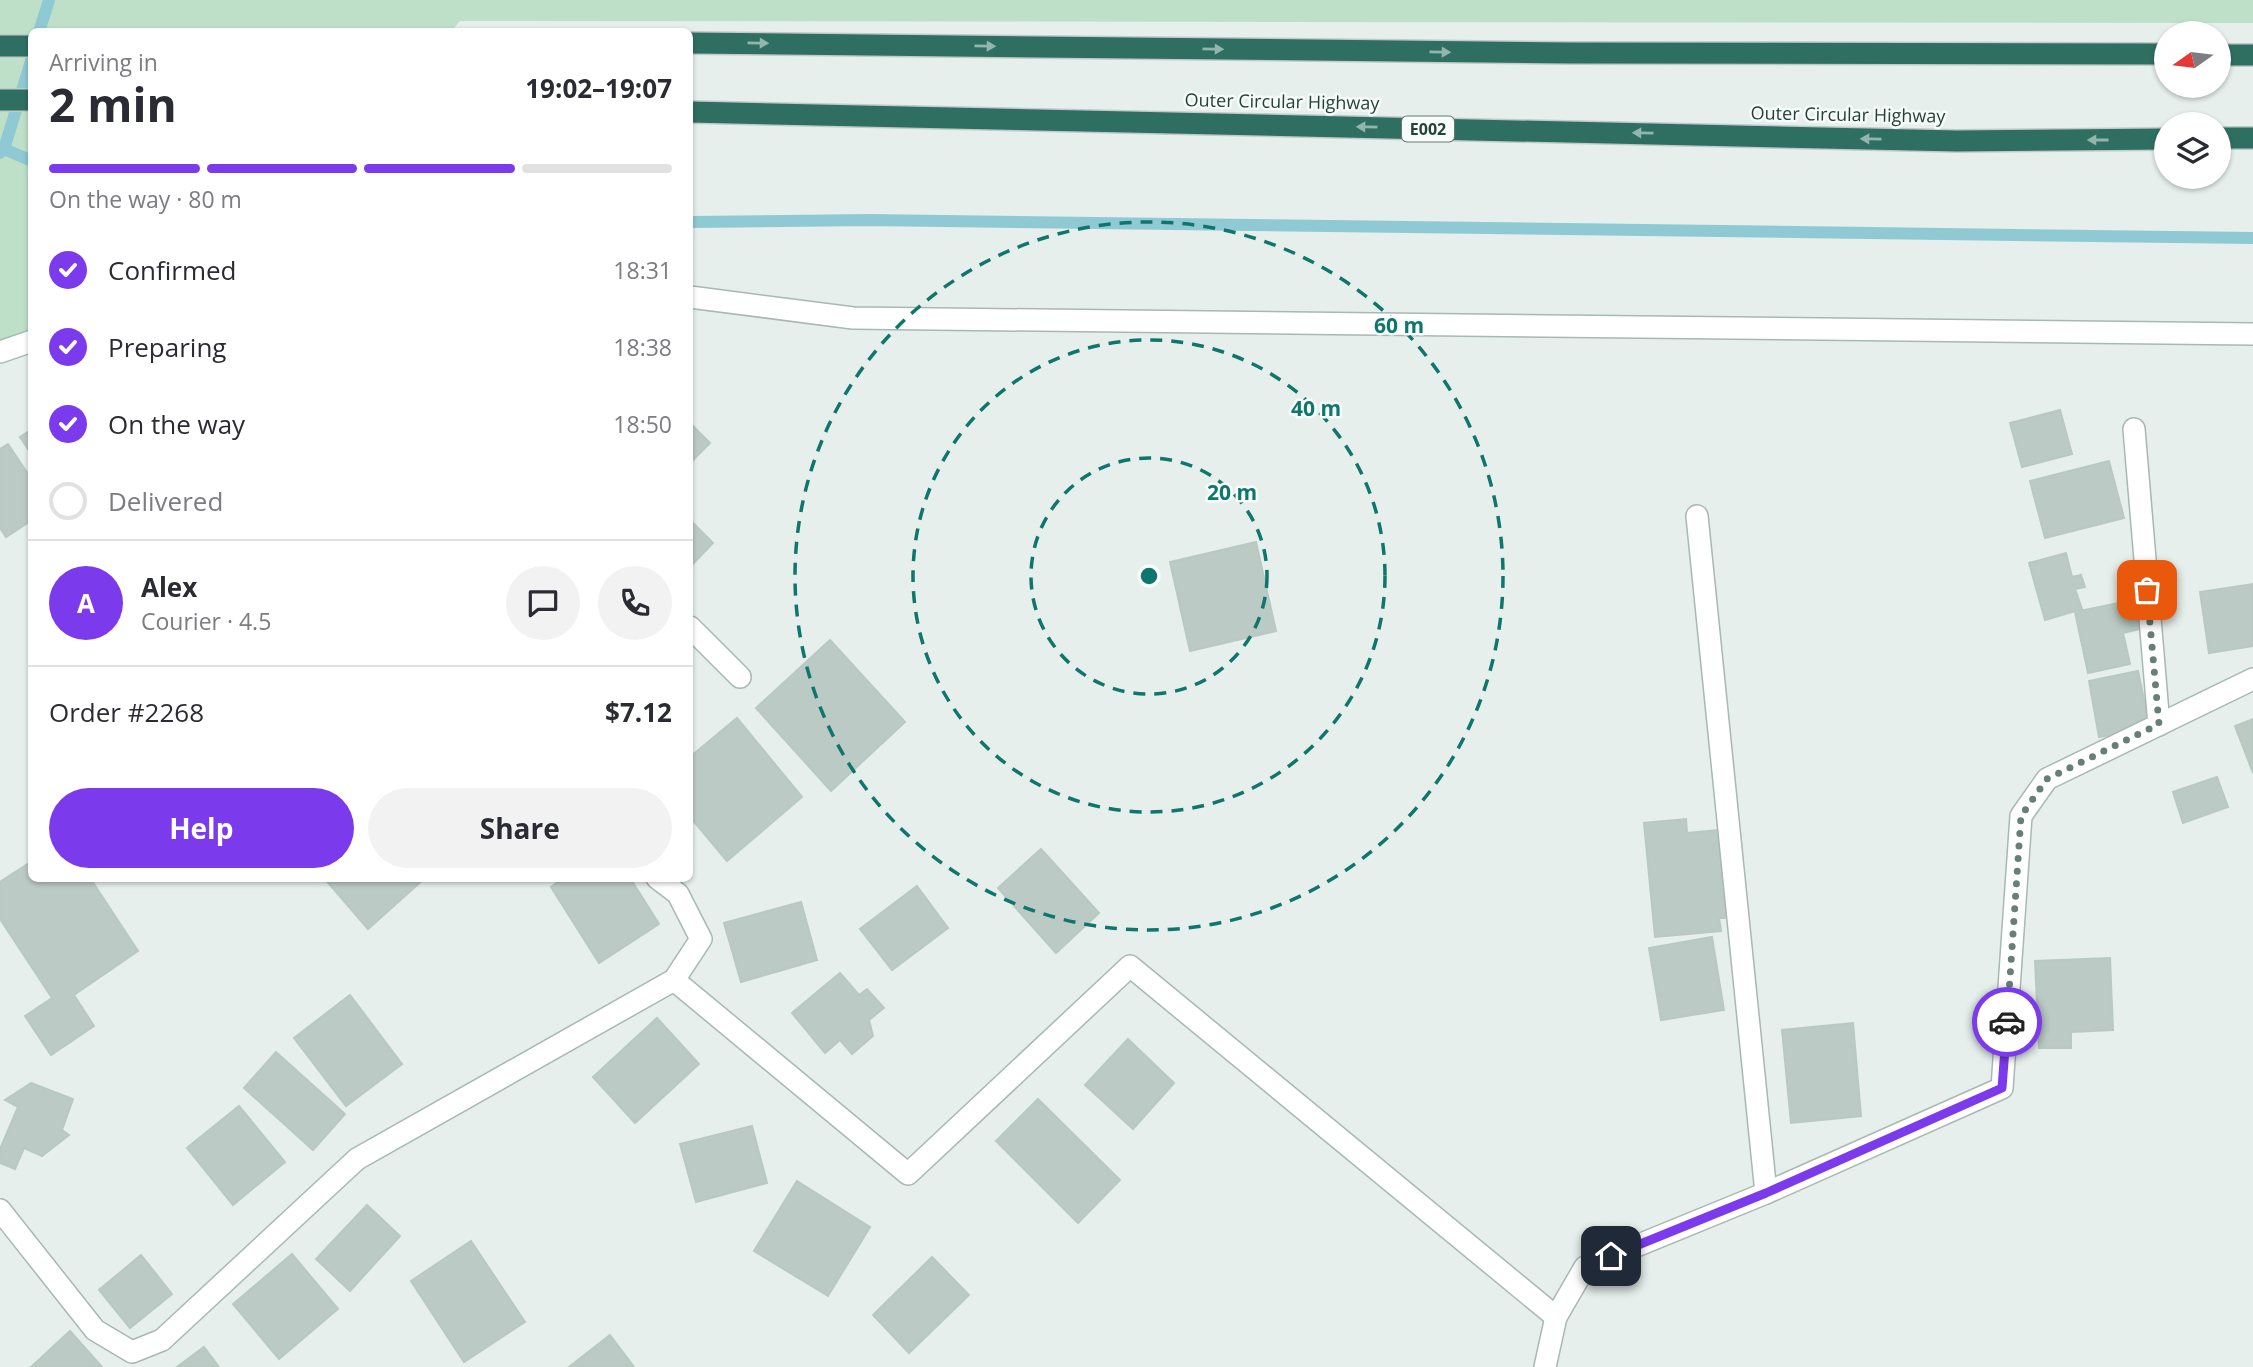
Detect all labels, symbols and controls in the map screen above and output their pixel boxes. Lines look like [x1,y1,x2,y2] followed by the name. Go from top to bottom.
[2154,21,2231,98] north arrow
[2154,21,2231,189] map controls
[747,38,769,49] one-way arrow
[974,40,996,52] one-way arrow
[1202,43,1224,55] one-way arrow
[49,46,158,78] text: Arriving in
[1429,46,1451,57] one-way arrow
[525,70,672,106] text: 19:02–19:07
[49,73,177,135] text: 2 min
[1184,87,1381,115] street label: Outer Circular Highway
[1750,100,1947,128] street label: Outer Circular Highway
[2154,112,2231,189] button: layers
[1402,116,1454,141] road number: E002
[1356,121,1378,133] one-way arrow
[1632,128,1654,139] one-way arrow
[1860,133,1882,144] one-way arrow
[2087,134,2109,145] one-way arrow
[49,183,242,215] text: On the way · 80 m
[49,251,87,289] icon: check
[108,252,236,288] text: Confirmed
[613,254,672,286] text: 18:31
[1374,311,1424,339] text: 60 m
[49,328,87,366] icon: check
[108,329,226,365] text: Preparing
[613,331,672,363] text: 18:38
[1291,394,1341,422] text: 40 m
[49,405,87,443] icon: check
[108,406,245,442] text: On the way
[613,408,672,440] text: 18:50
[1207,478,1257,506] text: 20 m
[108,483,223,519] text: Delivered
[2117,560,2177,620] pin
[1137,564,1161,588] centre of rings
[506,566,580,640] button: chat
[598,566,672,640] button: phone
[141,569,197,605] text: Alex
[2128,571,2166,609] icon: bag
[77,585,95,621] text: A
[141,605,271,637] text: Courier · 4.5
[49,694,204,730] text: Order #2268
[605,694,672,730] text: $7.12
[49,788,354,868] button: Help
[368,788,672,868] button: Share
[1972,987,2042,1057] courier
[1988,1003,2026,1041] icon: car
[1581,1226,1641,1286] pin
[1592,1237,1630,1275] icon: home

